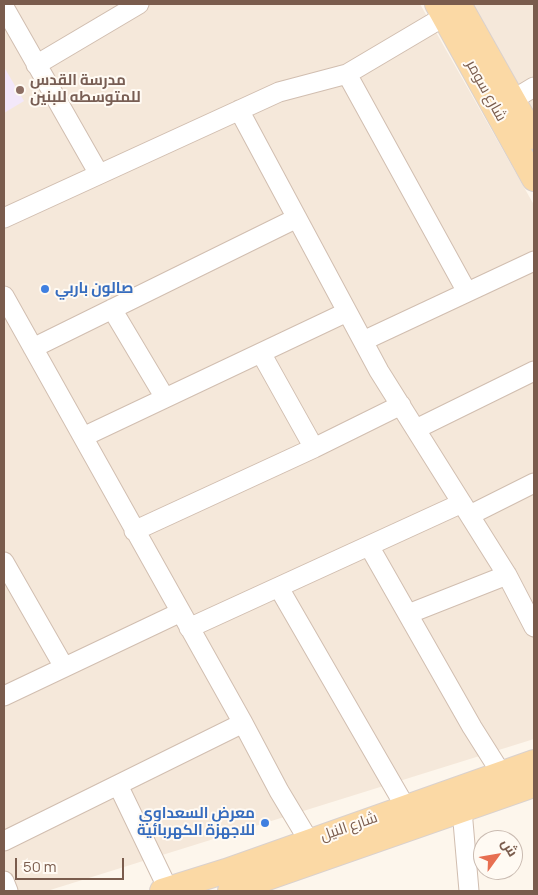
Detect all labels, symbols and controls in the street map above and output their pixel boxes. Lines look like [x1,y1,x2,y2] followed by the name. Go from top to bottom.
[462,57,510,125] street label: شارع سومر
[30,72,141,107] place label: مدرسة القدس للمتوسطه للبنين
[14,84,26,96] marker: مدرسة القدس للمتوسطه للبنين
[55,280,134,298] place label: صالون باربي
[39,283,51,295] marker: صالون باربي
[137,805,255,840] place label: معرض السعداوي للاجهزة الكهربائية
[318,809,380,845] street label: شارع النيل
[259,817,271,829] marker: معرض السعداوي للاجهزة الكهربائية
[473,830,523,880] north arrow
[497,835,523,860] text: ش
[18,848,126,880] scale bar
[23,856,57,877] text: 50 m

